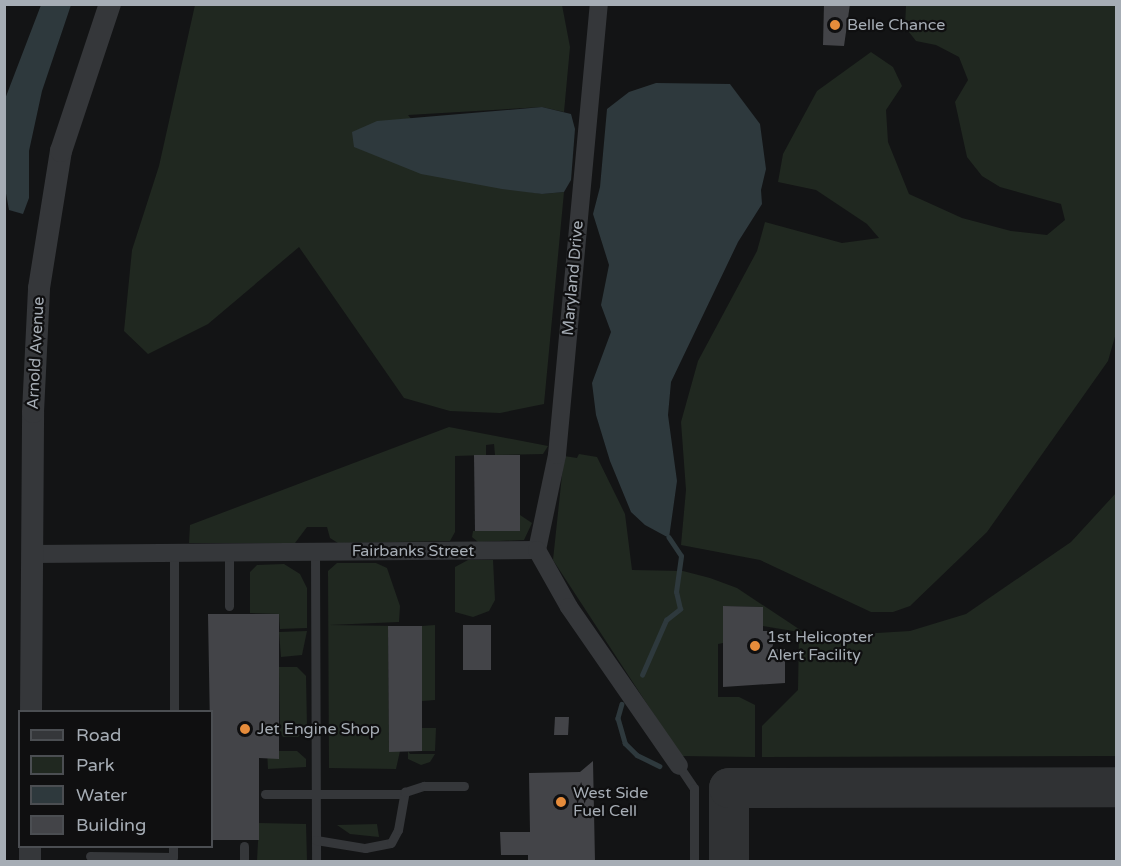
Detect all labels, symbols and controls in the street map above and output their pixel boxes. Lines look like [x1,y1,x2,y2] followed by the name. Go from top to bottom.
[847,15,945,35] place label: Belle Chance
[828,18,842,32] marker: Belle Chance
[558,220,588,336] street label: Maryland Drive
[23,296,49,410] street label: Arnold Avenue
[352,541,474,561] street label: Fairbanks Street
[767,627,873,665] place label: 1st Helicopter Alert Facility
[748,639,762,653] marker: 1st Helicopter Alert Facility
[18,710,213,848] legend
[257,719,380,739] place label: Jet Engine Shop
[238,722,252,736] marker: Jet Engine Shop
[76,724,121,746] text: Road
[76,754,114,776] text: Park
[573,783,648,821] place label: West Side Fuel Cell
[76,784,127,806] text: Water
[554,795,568,809] marker: West Side Fuel Cell
[76,814,146,836] text: Building

